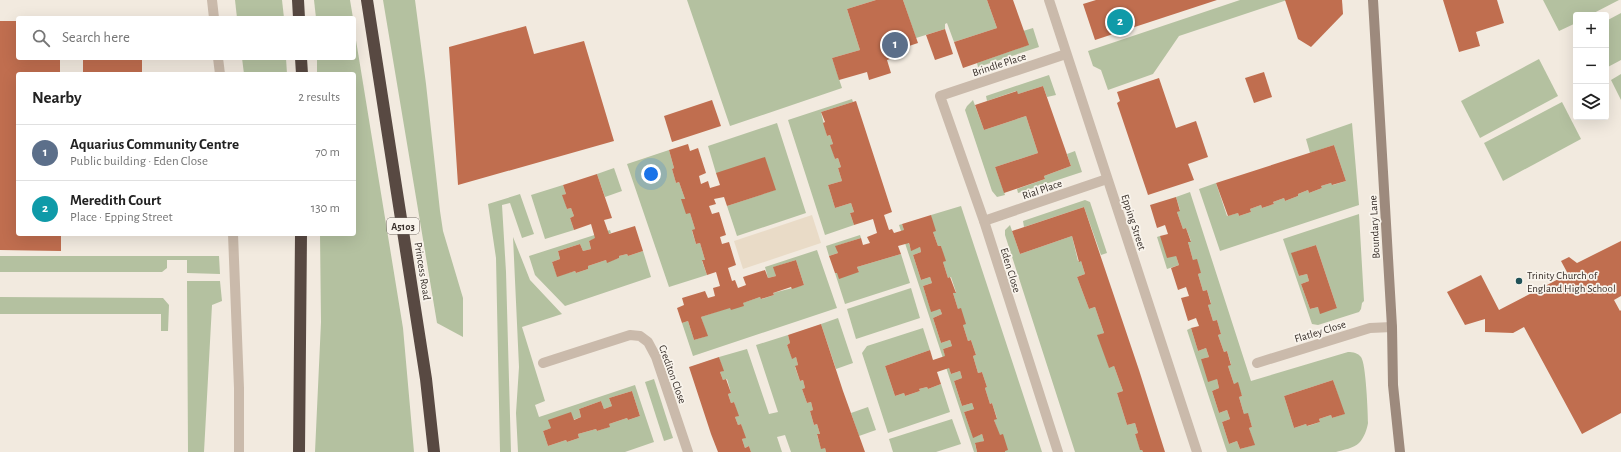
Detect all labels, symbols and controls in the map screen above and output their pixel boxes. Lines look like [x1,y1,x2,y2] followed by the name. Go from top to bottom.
[1107,7,1133,37] pin: 2
[1573,12,1609,120] map controls
[1573,12,1609,48] button: +
[16,16,356,60] search box
[30,27,52,49] icon: search
[62,30,130,45] text: Search here
[882,30,908,60] pin: 1
[1573,48,1609,84] button: −
[971,51,1027,78] street label: Brindle Place
[1573,84,1609,120] button: layers
[32,89,82,106] text: Nearby
[298,91,340,104] text: 2 results
[70,137,239,152] text: Aquarius Community Centre
[43,146,47,159] text: 1
[315,146,340,159] text: 70 m
[70,155,208,168] text: Public building · Eden Close
[641,164,661,184] your location
[1021,178,1063,201] street label: Rial Place
[70,193,161,208] text: Meredith Court
[1119,193,1148,252] street label: Epping Street
[1367,195,1382,259] street label: Boundary Lane
[42,202,48,215] text: 2
[311,202,340,215] text: 130 m
[70,211,173,224] text: Place · Epping Street
[387,218,419,234] road number: A5103
[412,241,433,301] street label: Princess Road
[998,246,1023,294] street label: Eden Close
[1527,270,1616,294] place label: Trinity Church of England High School
[1514,276,1524,286] marker: Trinity Church of England High School
[1293,318,1347,345] street label: Flatley Close
[657,343,688,405] street label: Crediton Close

